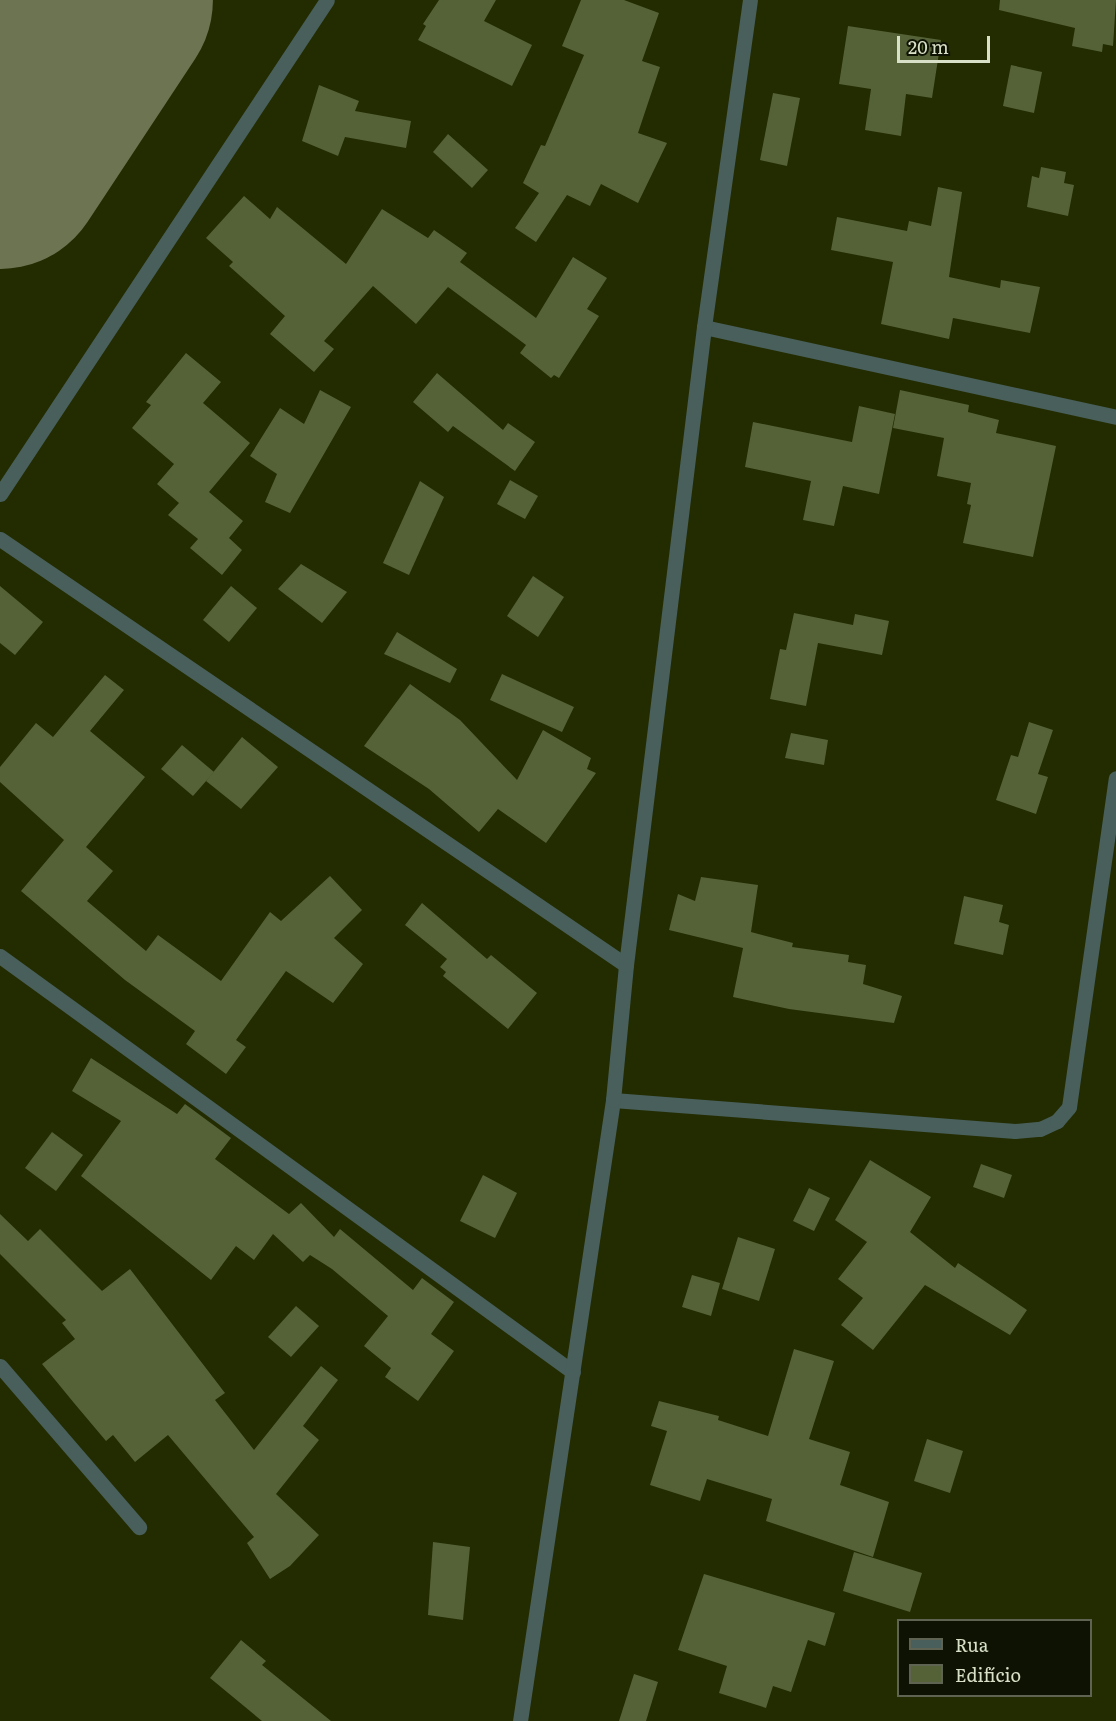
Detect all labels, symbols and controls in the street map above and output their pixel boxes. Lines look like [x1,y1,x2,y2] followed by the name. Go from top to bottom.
[900,24,993,62] scale bar
[908,33,949,60] text: 20 m
[897,1619,1092,1697] legend
[955,1631,988,1658] text: Rua
[955,1661,1021,1688] text: Edifício

